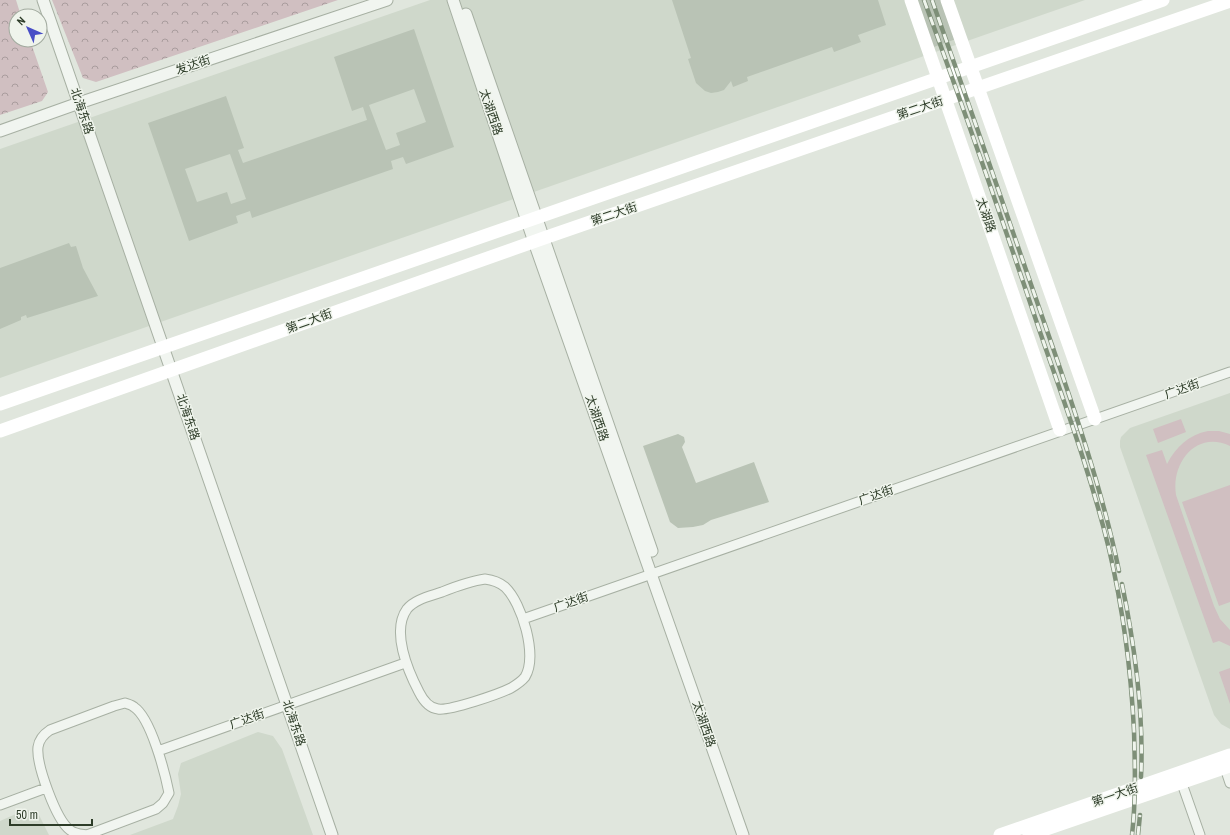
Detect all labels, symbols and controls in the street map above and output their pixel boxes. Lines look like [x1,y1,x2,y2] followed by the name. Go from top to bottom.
[8,8,48,48] north arrow
[14,14,28,28] text: N
[173,52,213,78] street label: 发达街
[67,86,97,136] street label: 北海东路
[476,87,506,137] street label: 太湖西路
[895,93,945,123] street label: 第二大街
[973,195,999,235] street label: 太湖路
[589,199,639,229] street label: 第二大街
[284,305,334,337] street label: 第二大街
[1162,376,1202,402] street label: 广达街
[173,392,203,442] street label: 北海东路
[582,393,612,443] street label: 太湖西路
[856,482,896,508] street label: 广达街
[551,589,591,615] street label: 广达街
[279,698,309,748] street label: 北海东路
[689,699,719,749] street label: 太湖西路
[227,706,267,732] street label: 广达街
[1090,780,1140,810] street label: 第一大街
[10,801,92,827] scale bar
[16,807,38,823] text: 50 m

